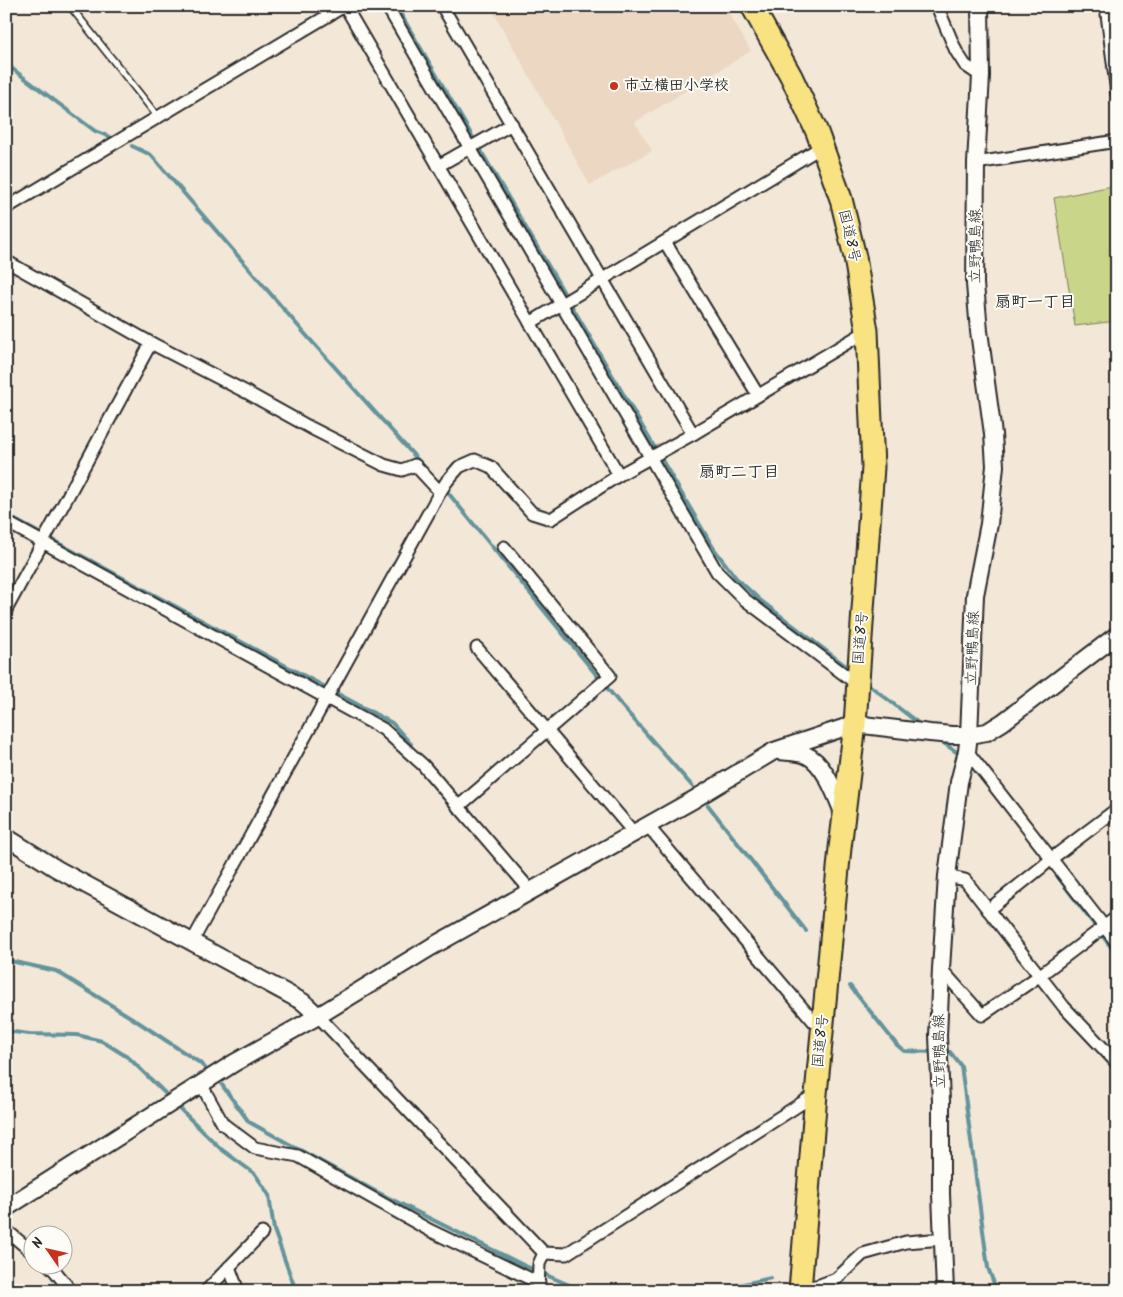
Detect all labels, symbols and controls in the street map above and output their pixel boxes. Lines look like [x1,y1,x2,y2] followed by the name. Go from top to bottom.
[624,74,729,98] place label: 市立横田小学校
[608,80,620,92] marker: 市立横田小学校
[831,207,867,265] street label: 国道8号
[964,208,988,284] street label: 立野鴨島線
[995,290,1075,315] district label: 扇町一丁目
[699,460,779,485] district label: 扇町二丁目
[847,610,875,666] street label: 国道8号
[960,610,986,686] street label: 立野鴨島線
[806,1013,836,1069] street label: 国道8号
[927,1013,953,1089] street label: 立野鴨島線
[22,1224,72,1274] north arrow
[26,1233,50,1253] text: N

